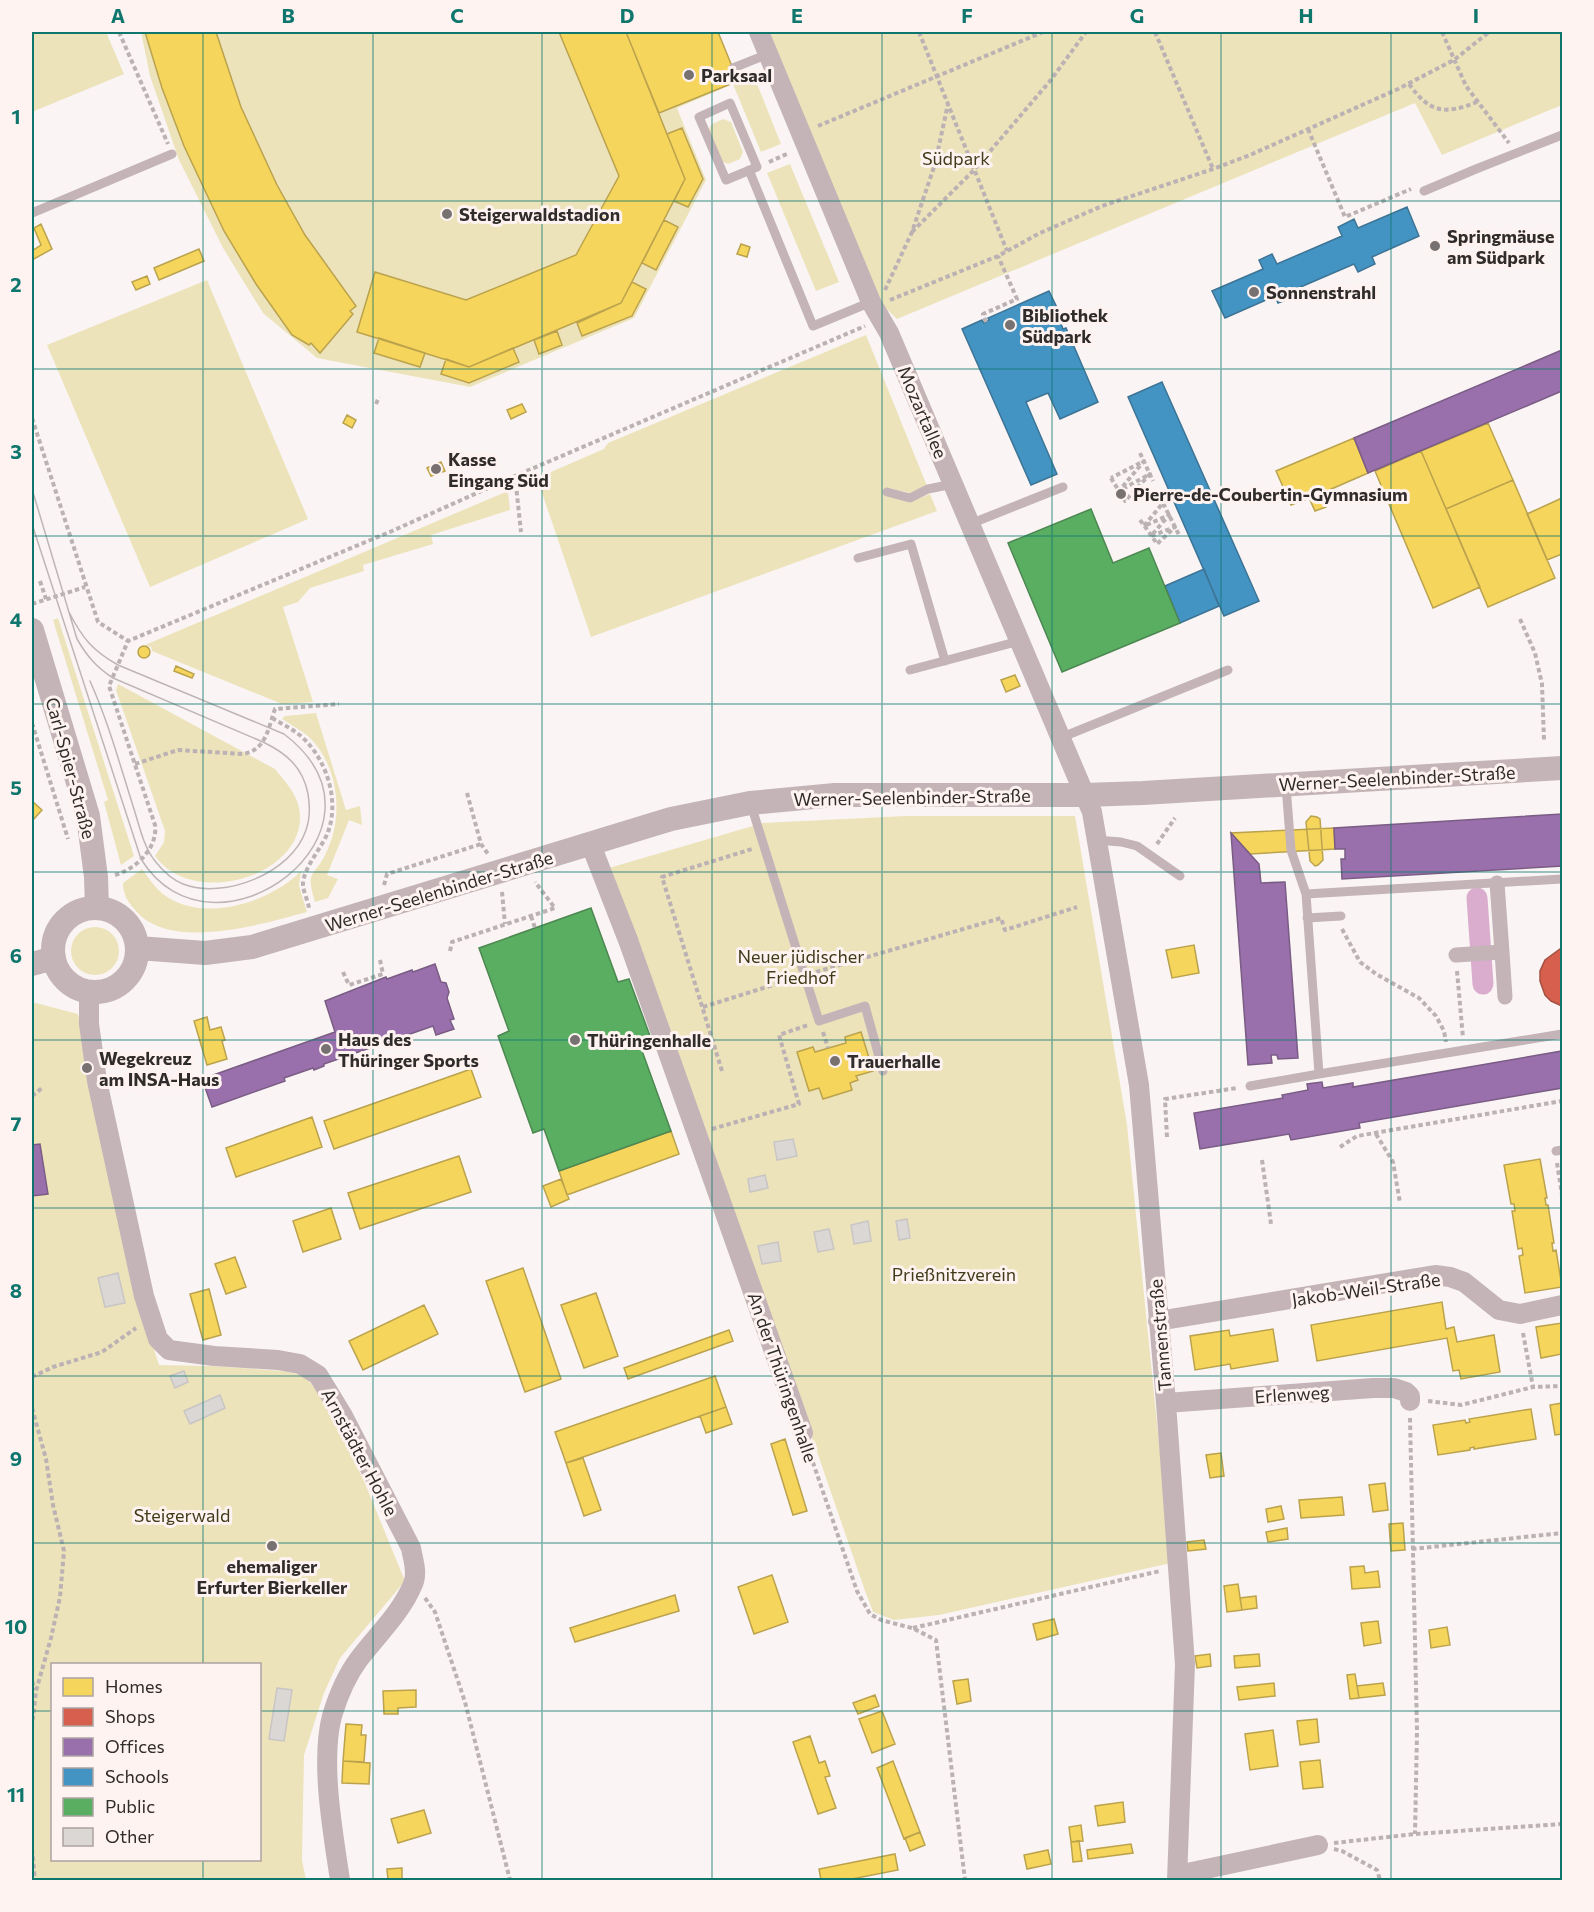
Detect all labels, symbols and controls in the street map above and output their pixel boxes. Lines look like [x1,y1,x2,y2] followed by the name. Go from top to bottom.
[111,3,125,27] text: A
[281,3,295,27] text: B
[450,3,464,27] text: C
[620,3,634,27] text: D
[791,3,803,27] text: E
[961,3,973,27] text: F
[1130,3,1144,27] text: G
[1299,3,1314,27] text: H
[1473,3,1479,27] text: I
[701,64,772,86] place label: Parksaal
[682,68,696,82] marker: Parksaal
[11,104,21,128] text: 1
[922,147,990,169] park label: Südpark
[459,203,620,225] place label: Steigerwaldstadion
[440,207,454,221] marker: Steigerwaldstadion
[1447,225,1554,268] place label: Springmäuse am Südpark
[1428,239,1442,253] marker: Springmäuse am Südpark
[10,272,22,296] text: 2
[1266,281,1376,303] place label: Sonnenstrahl
[1247,285,1261,299] marker: Sonnenstrahl
[1022,304,1109,347] place label: Bibliothek Südpark
[1003,318,1017,332] marker: Bibliothek Südpark
[894,362,952,462] street label: Mozartallee
[10,439,22,463] text: 3
[448,448,549,491] place label: Kasse Eingang Süd
[429,462,443,476] marker: Kasse Eingang Süd
[1133,483,1408,505] place label: Pierre-de-Coubertin-Gymnasium
[1114,487,1128,501] marker: Pierre-de-Coubertin-Gymnasium
[10,607,22,631] text: 4
[42,695,100,841] street label: Carl-Spier-Straße
[1278,761,1516,795] street label: Werner-Seelenbinder-Straße
[10,775,22,799] text: 5
[793,784,1031,810] street label: Werner-Seelenbinder-Straße
[322,846,556,936] street label: Werner-Seelenbinder-Straße
[10,943,22,967] text: 6
[737,945,865,988] park label: Neuer jüdischer Friedhof
[338,1028,479,1071] place label: Haus des Thüringer Sports
[587,1029,711,1051] place label: Thüringenhalle
[568,1033,582,1047] marker: Thüringenhalle
[319,1042,333,1056] marker: Haus des Thüringer Sports
[99,1047,219,1090] place label: Wegekreuz am INSA-Haus
[847,1050,941,1072] place label: Trauerhalle
[828,1054,842,1068] marker: Trauerhalle
[80,1061,94,1075] marker: Wegekreuz am INSA-Haus
[11,1111,22,1135] text: 7
[892,1263,1016,1285] park label: Prießnitzverein
[1290,1268,1442,1310] street label: Jakob-Weil-Straße
[10,1278,22,1302] text: 8
[1144,1278,1176,1392] street label: Tannenstraße
[744,1289,822,1465] street label: An der Thüringenhalle
[1254,1380,1331,1408] street label: Erlenweg
[317,1385,403,1519] street label: Arnstädter Hohle
[10,1446,22,1470] text: 9
[134,1504,230,1526] park label: Steigerwald
[265,1539,279,1553] marker: ehemaliger Erfurter Bierkeller
[197,1555,348,1598] place label: ehemaliger Erfurter Bierkeller
[5,1614,27,1638] text: 10
[51,1663,261,1861] legend
[105,1675,163,1697] text: Homes
[105,1705,155,1727] text: Shops
[105,1735,165,1757] text: Offices
[105,1765,169,1787] text: Schools
[7,1782,25,1806] text: 11
[105,1795,155,1817] text: Public
[105,1825,154,1847] text: Other

